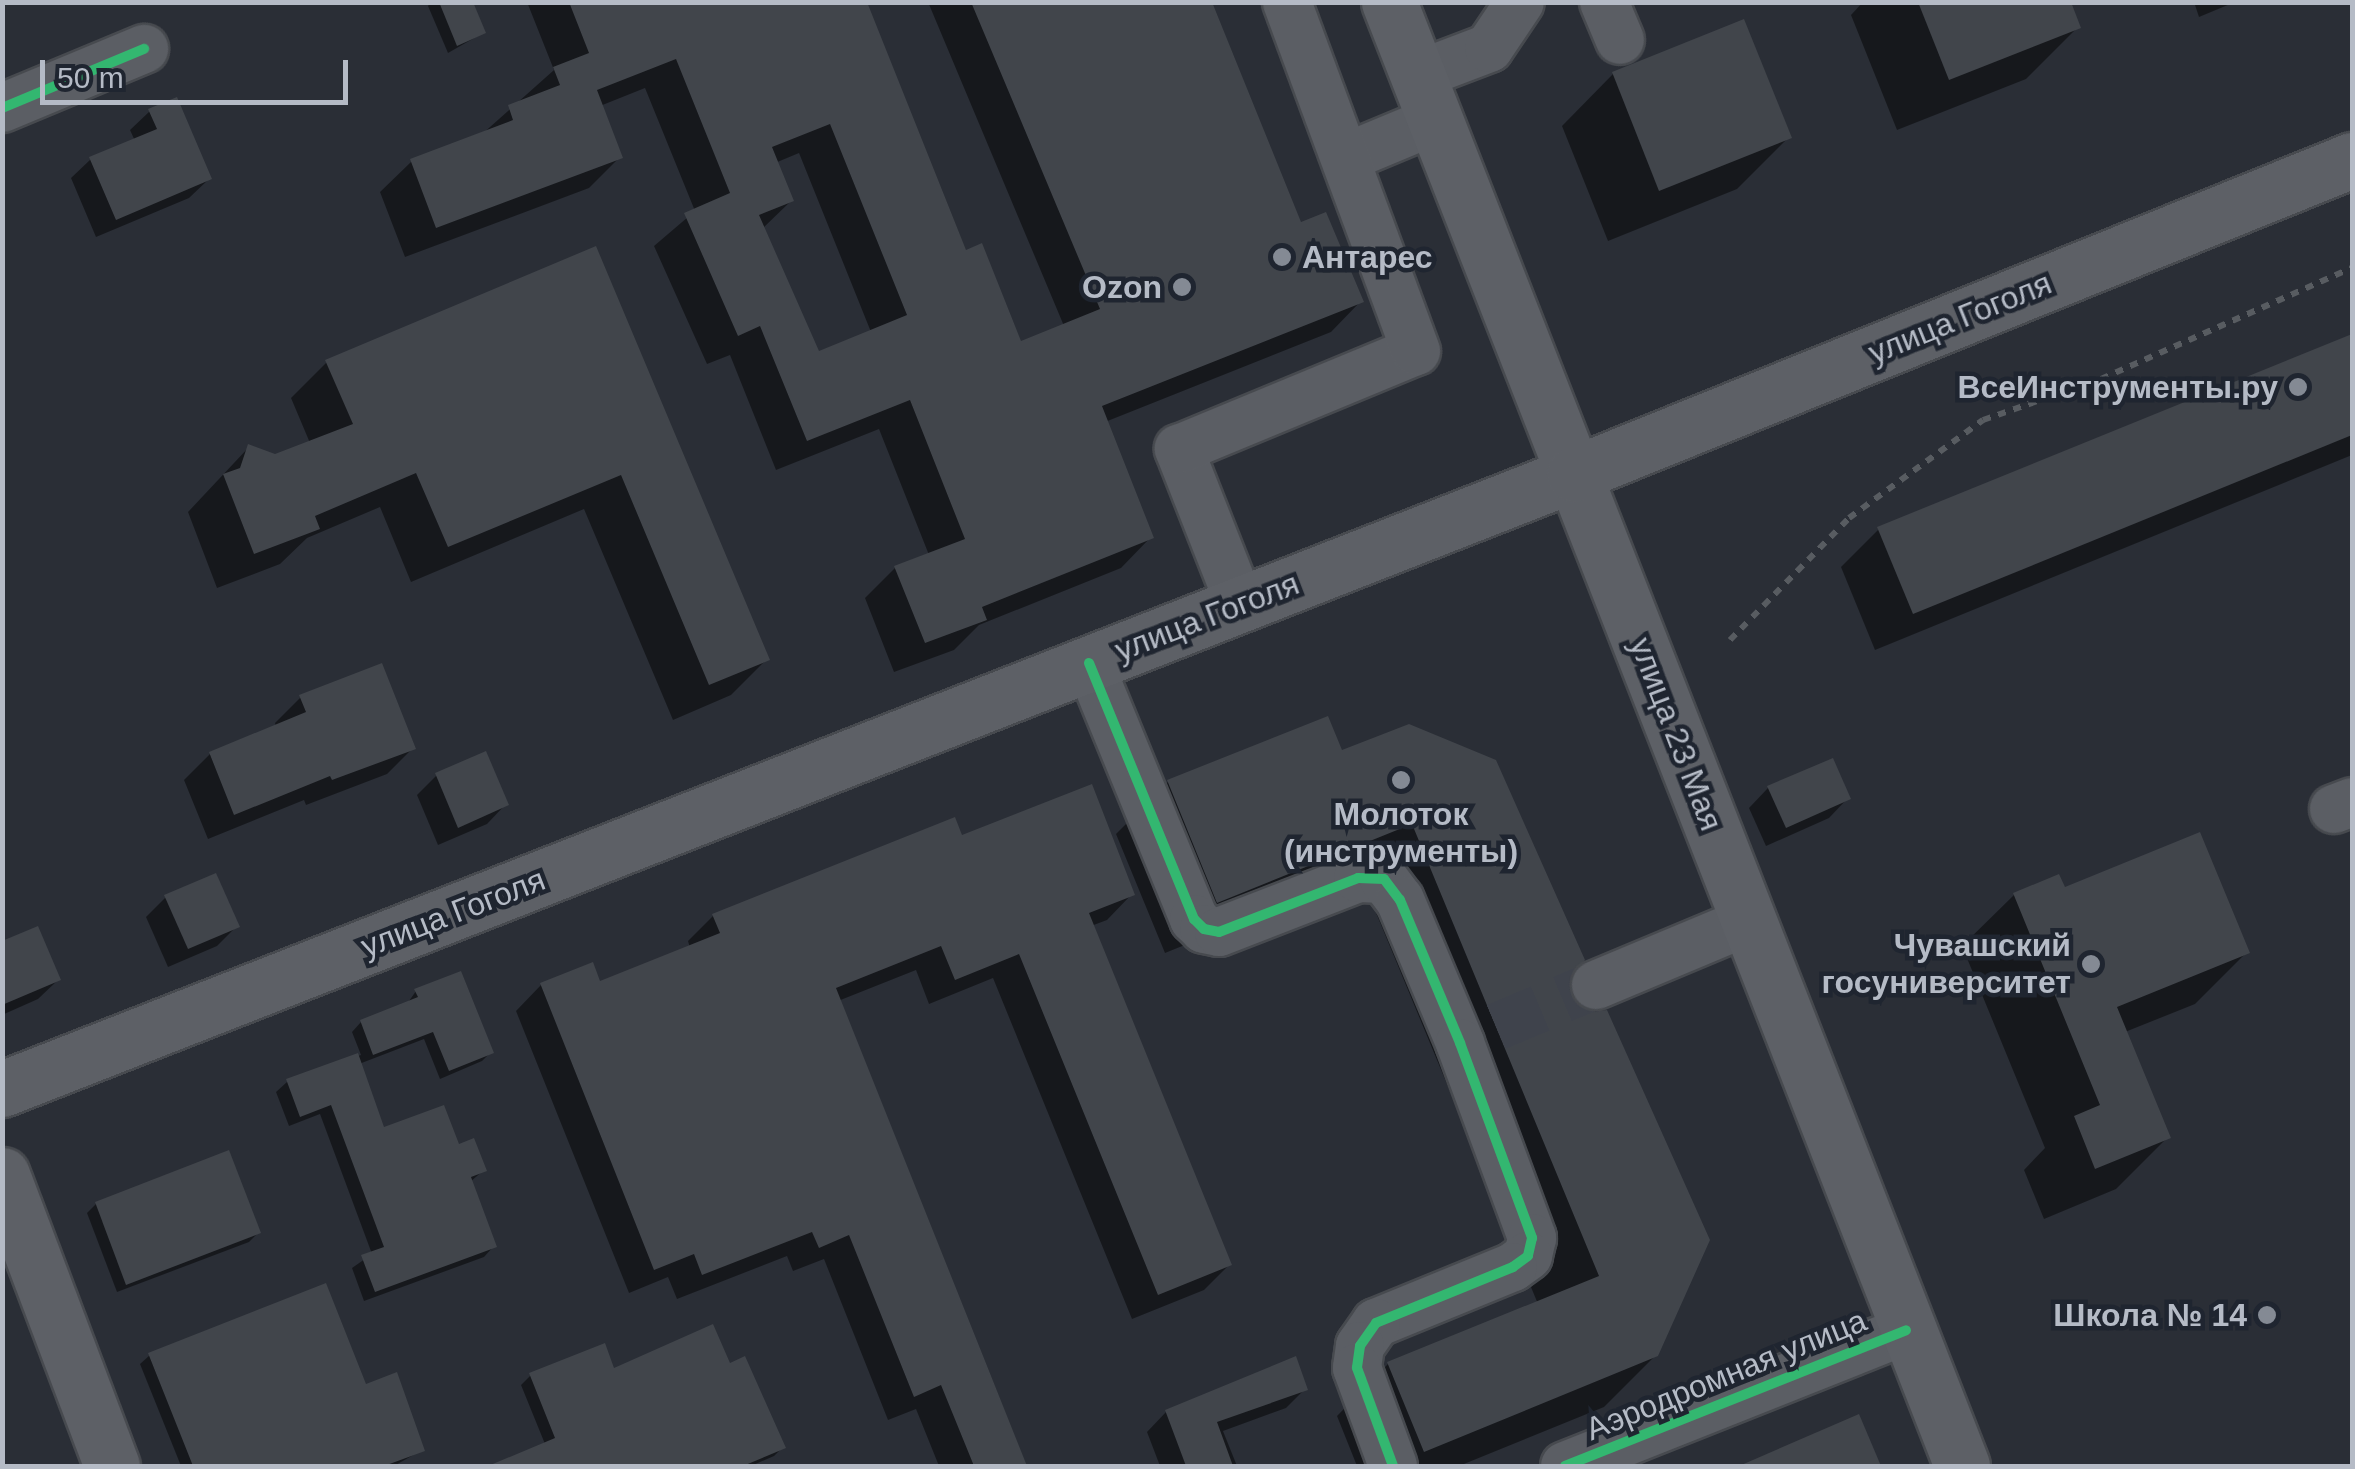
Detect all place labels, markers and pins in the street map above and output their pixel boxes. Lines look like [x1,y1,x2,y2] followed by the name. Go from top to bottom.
[1302,238,1433,276] place label: Антарес
[1271,246,1293,268] marker: Антарес
[1082,268,1162,306] place label: Ozon
[1171,276,1193,298] marker: Ozon
[1957,368,2278,406] place label: ВсеИнструменты.ру
[2287,376,2309,398] marker: ВсеИнструменты.ру
[1390,769,1412,791] marker: Молоток (инструменты)
[1284,796,1518,871] place label: Молоток (инструменты)
[1822,927,2071,1002] place label: Чувашский госуниверситет
[2080,953,2102,975] marker: Чувашский госуниверситет
[2053,1296,2247,1334] place label: Школа № 14
[2256,1304,2278,1326] marker: Школа № 14

